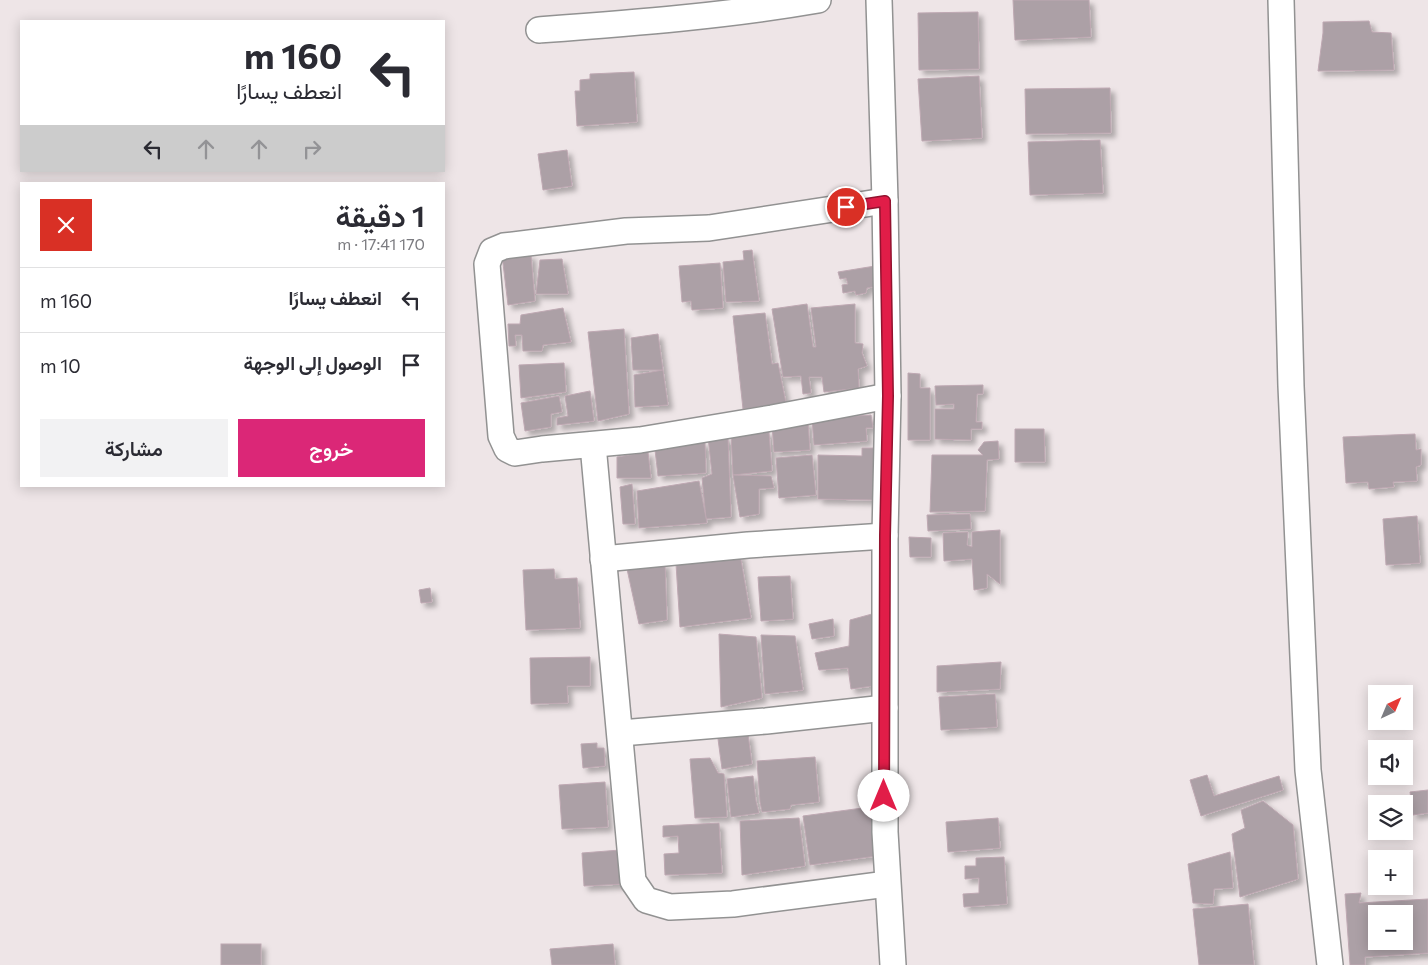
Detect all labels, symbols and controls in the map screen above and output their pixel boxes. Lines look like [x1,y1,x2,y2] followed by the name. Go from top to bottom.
[244,33,342,76] text: 160 m
[360,40,425,105] icon: left
[236,77,342,104] text: انعطف يسارًا
[139,135,167,163] icon: left
[192,135,220,163] icon: ahead
[245,135,273,163] icon: ahead
[298,135,326,163] icon: right
[825,186,867,228] pin
[832,193,860,221] icon: arrive
[335,196,425,233] text: 1 دقيقة
[40,199,92,251] button: close
[337,234,425,253] text: 170 m · 17:41
[288,286,382,309] text: انعطف يسارًا
[397,286,425,314] icon: left
[40,289,92,312] text: 160 m
[243,351,382,374] text: الوصول إلى الوجهة
[397,351,425,379] icon: arrive
[40,354,81,377] text: 10 m
[40,419,228,477] button: مشاركة
[238,419,425,477] button: خروج
[1368,685,1412,730] north arrow
[1368,685,1413,950] map controls
[1368,740,1413,785] button: sound
[857,769,909,821] position arrow
[1368,795,1413,840] button: layers
[1368,850,1413,895] button: +
[1368,905,1413,950] button: −

